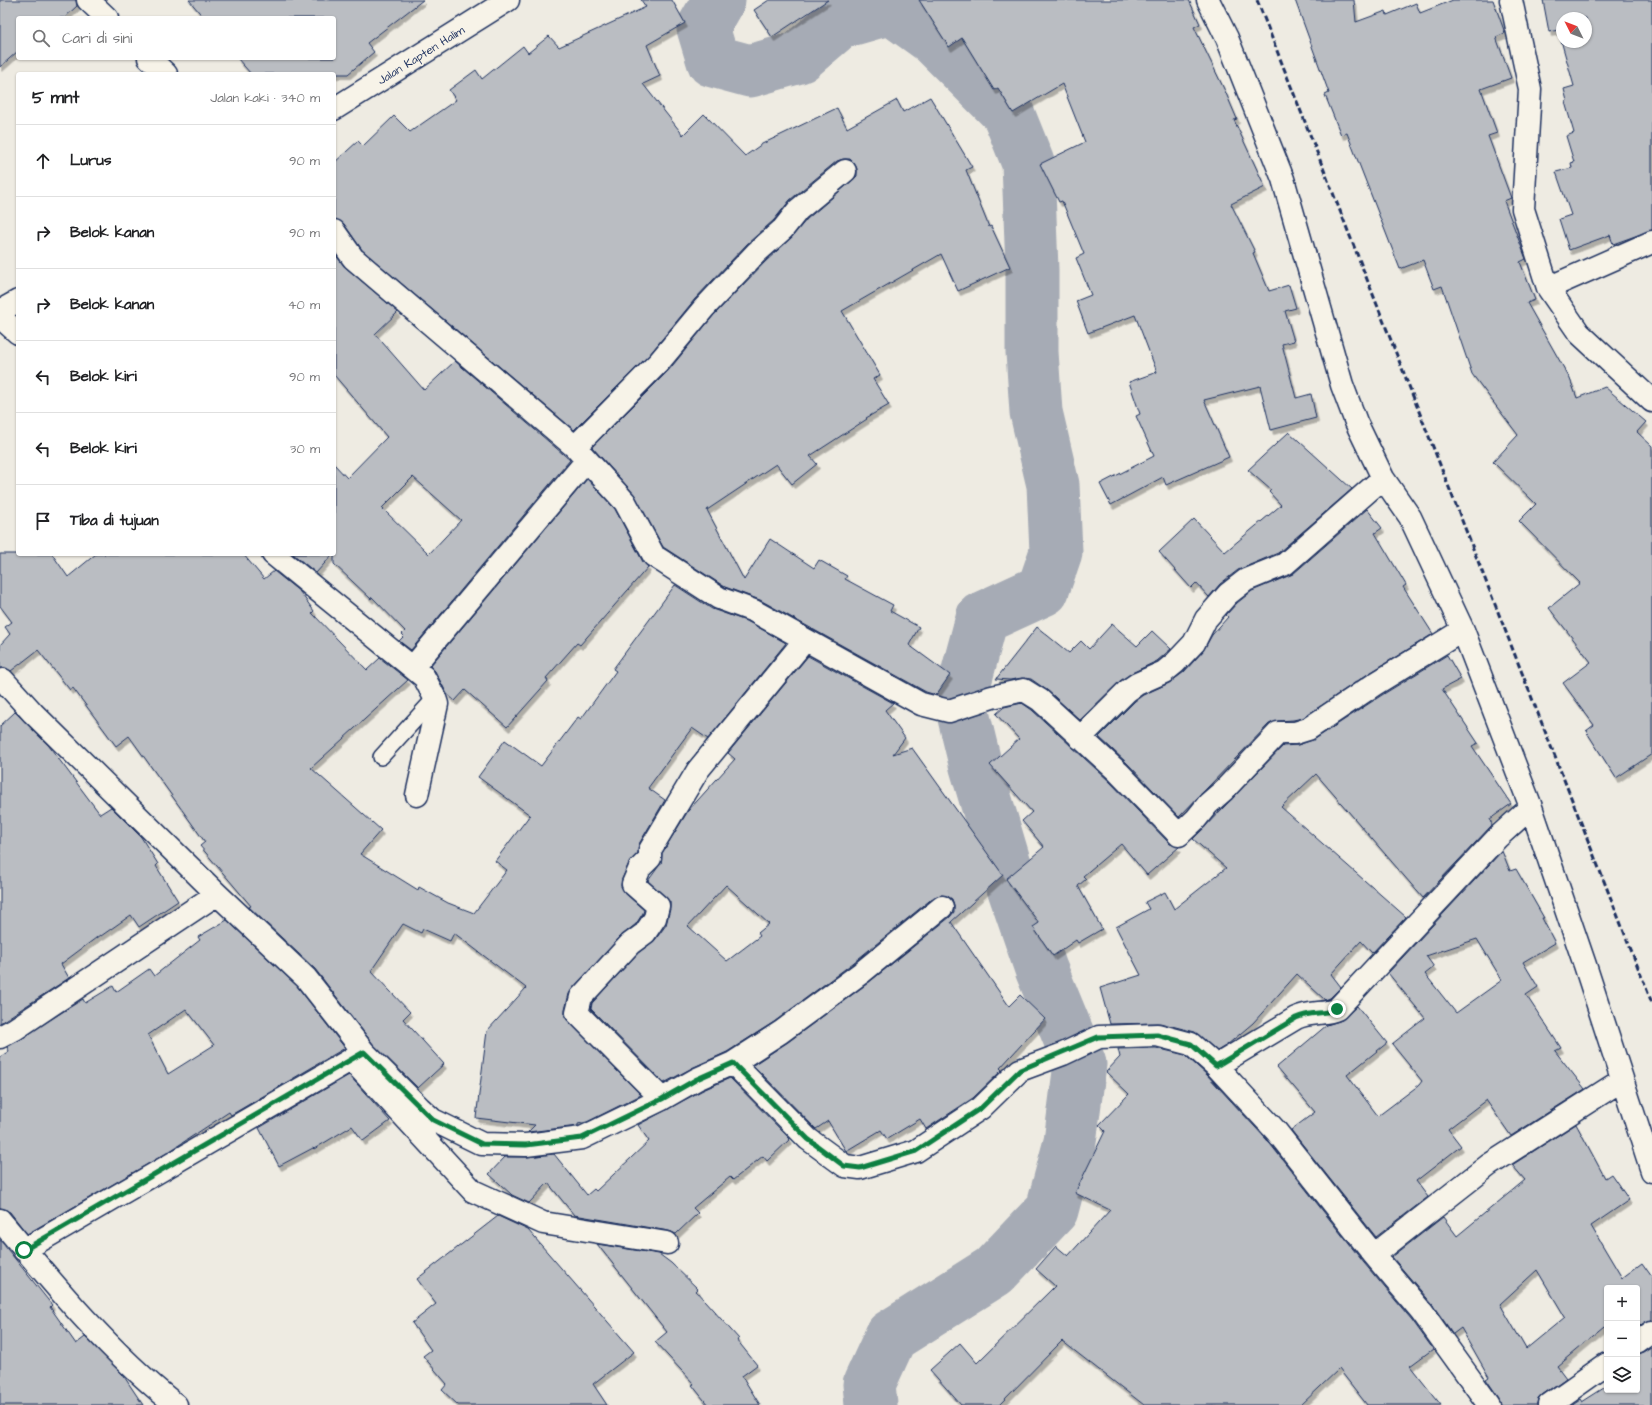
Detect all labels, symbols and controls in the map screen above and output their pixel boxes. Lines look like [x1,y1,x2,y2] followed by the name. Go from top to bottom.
[1556,12,1592,48] north arrow
[16,16,336,60] search box
[374,21,469,89] street label: Jalan Kapten Halim
[30,27,52,49] icon: search
[62,28,132,49] text: Cari di sini
[32,86,79,110] text: 5 mnt
[210,89,320,107] text: Jalan kaki · 340 m
[32,150,54,172] icon: ahead
[70,150,111,171] text: Lurus
[289,152,320,170] text: 90 m
[32,222,54,244] icon: right
[70,222,154,243] text: Belok kanan
[289,224,320,242] text: 90 m
[32,294,54,316] icon: right
[70,294,154,315] text: Belok kanan
[288,296,320,314] text: 40 m
[32,366,54,388] icon: left
[70,366,137,387] text: Belok kiri
[289,368,320,386] text: 90 m
[32,438,54,460] icon: left
[70,438,137,459] text: Belok kiri
[290,440,320,458] text: 30 m
[32,510,54,532] icon: arrive
[70,510,159,531] text: Tiba di tujuan
[1328,1000,1346,1018] route end
[15,1241,33,1259] route start
[1604,1285,1640,1393] map controls
[1604,1285,1640,1321] button: +
[1604,1321,1640,1357] button: −
[1604,1357,1640,1393] button: layers

